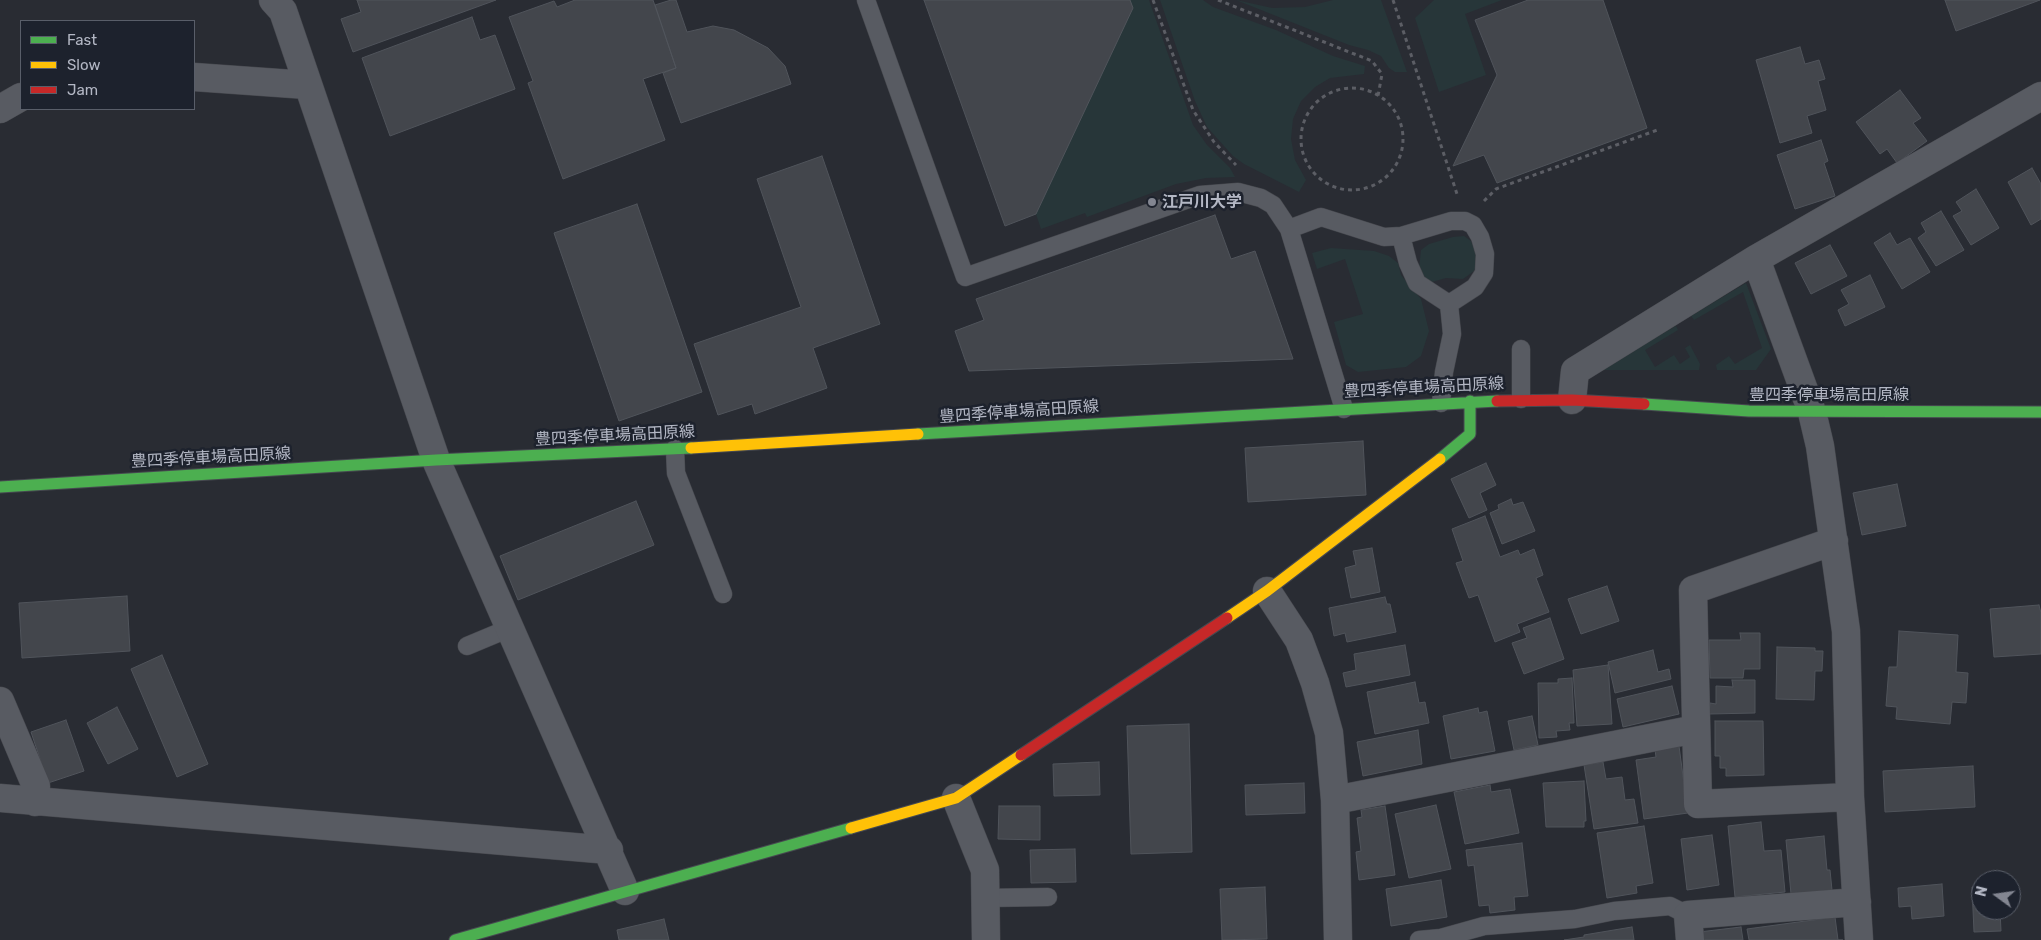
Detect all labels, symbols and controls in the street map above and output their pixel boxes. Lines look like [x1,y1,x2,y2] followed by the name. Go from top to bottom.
[20,20,195,110] legend
[67,31,97,49] text: Fast
[67,56,100,74] text: Slow
[67,81,98,99] text: Jam
[1162,192,1242,212] place label: 江戸川大学
[1146,196,1158,208] marker: 江戸川大学
[1344,374,1504,402] street label: 豊四季停車場高田原線
[1749,385,1909,405] street label: 豊四季停車場高田原線
[939,397,1099,427] street label: 豊四季停車場高田原線
[535,422,695,450] street label: 豊四季停車場高田原線
[131,444,291,472] street label: 豊四季停車場高田原線
[1971,870,2021,920] north arrow
[1972,885,1991,898] text: N

